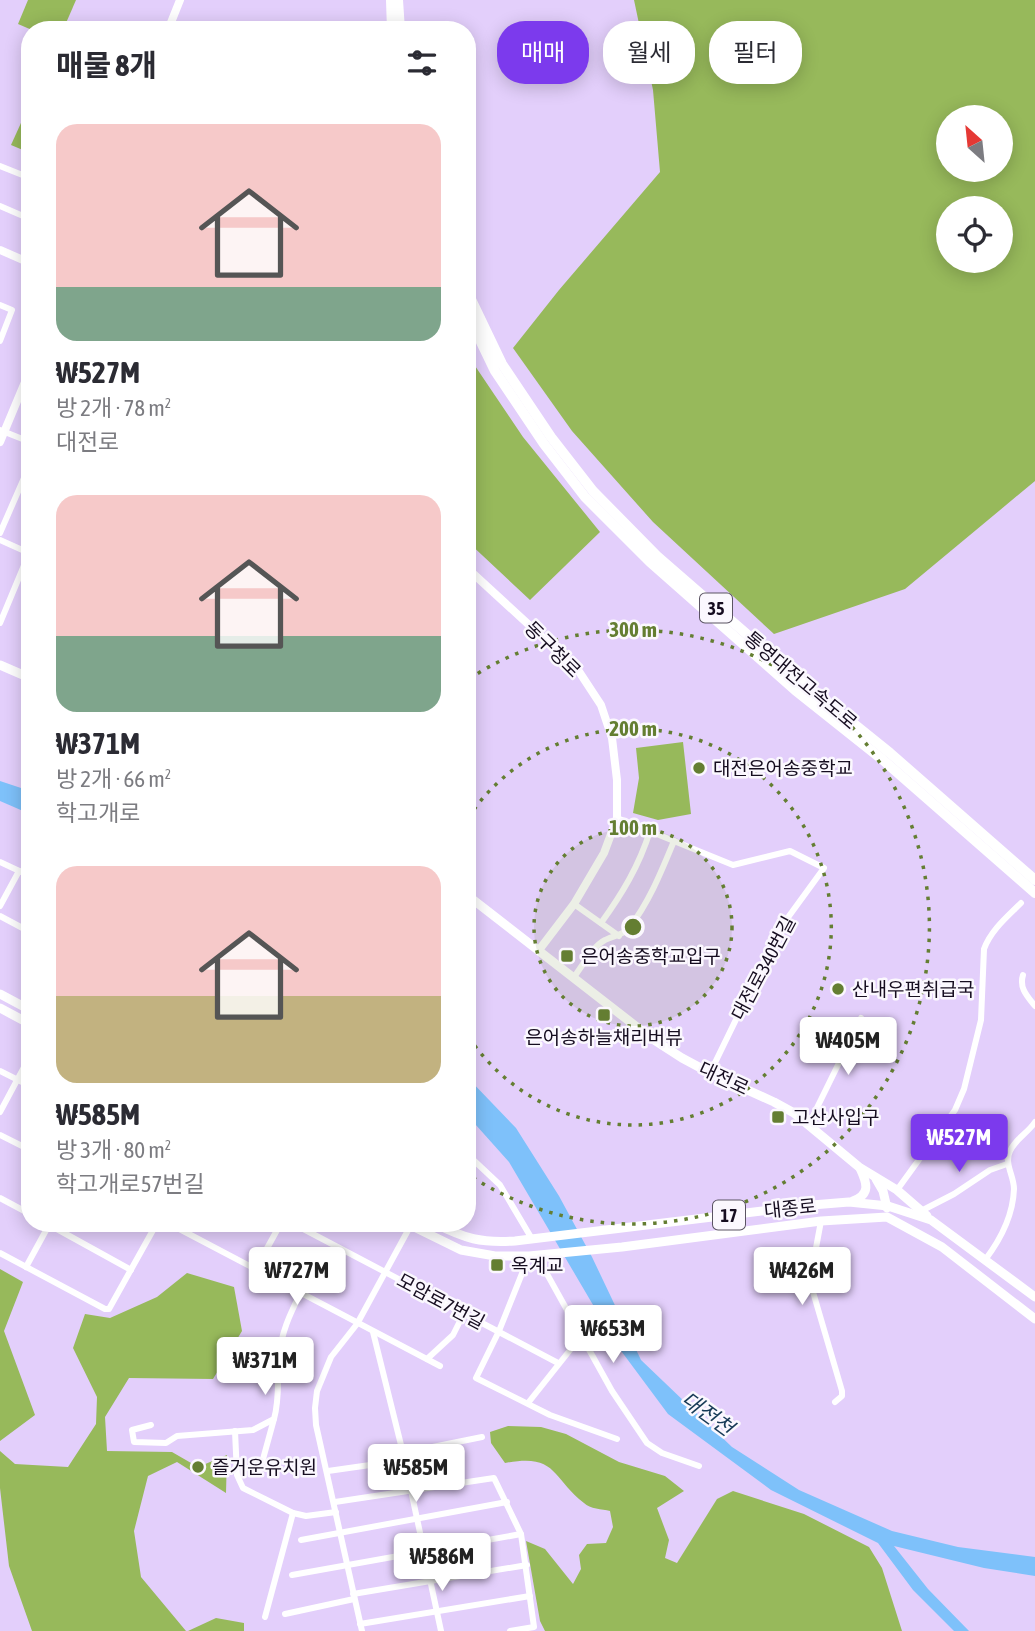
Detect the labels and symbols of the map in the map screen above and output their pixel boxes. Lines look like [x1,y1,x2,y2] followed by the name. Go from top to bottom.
[936,105,1013,182] north arrow
[700,594,732,622] road number: 35
[521,617,585,681] street label: 동구청로
[609,617,657,641] text: 300 m
[740,627,862,733] street label: 통영대전고속도로
[609,716,657,740] text: 200 m
[713,757,853,779] place label: 대전은어송중학교
[691,760,707,776] marker: 대전은어송중학교
[609,815,657,839] text: 100 m
[726,912,800,1024] street label: 대전로340번길
[621,915,645,939] centre of rings
[581,945,721,967] place label: 은어송중학교입구
[559,948,575,964] marker: 은어송중학교입구
[852,978,974,1000] place label: 산내우편취급국
[830,981,846,997] marker: 산내우편취급국
[596,1007,612,1023] marker: 은어송하늘채리버뷰
[799,1018,897,1077] pin: ₩405M
[525,1026,683,1048] place label: 은어송하늘채리버뷰
[696,1057,752,1099] street label: 대전로
[792,1106,879,1128] place label: 고산사입구
[770,1109,786,1125] marker: 고산사입구
[910,1114,1008,1174] pin: ₩527M
[763,1194,817,1222] street label: 대종로
[713,1200,745,1230] road number: 17
[248,1248,346,1307] pin: ₩727M
[753,1248,851,1307] pin: ₩426M
[511,1254,563,1276] place label: 옥계교
[489,1257,505,1273] marker: 옥계교
[393,1269,489,1333] street label: 모암로7번길
[564,1306,662,1365] pin: ₩653M
[216,1338,314,1397] pin: ₩371M
[677,1386,741,1441] water label: 대전천
[367,1444,465,1504] pin: ₩585M
[212,1456,317,1478] place label: 즐거운유치원
[190,1459,206,1475] marker: 즐거운유치원
[393,1534,491,1593] pin: ₩586M

